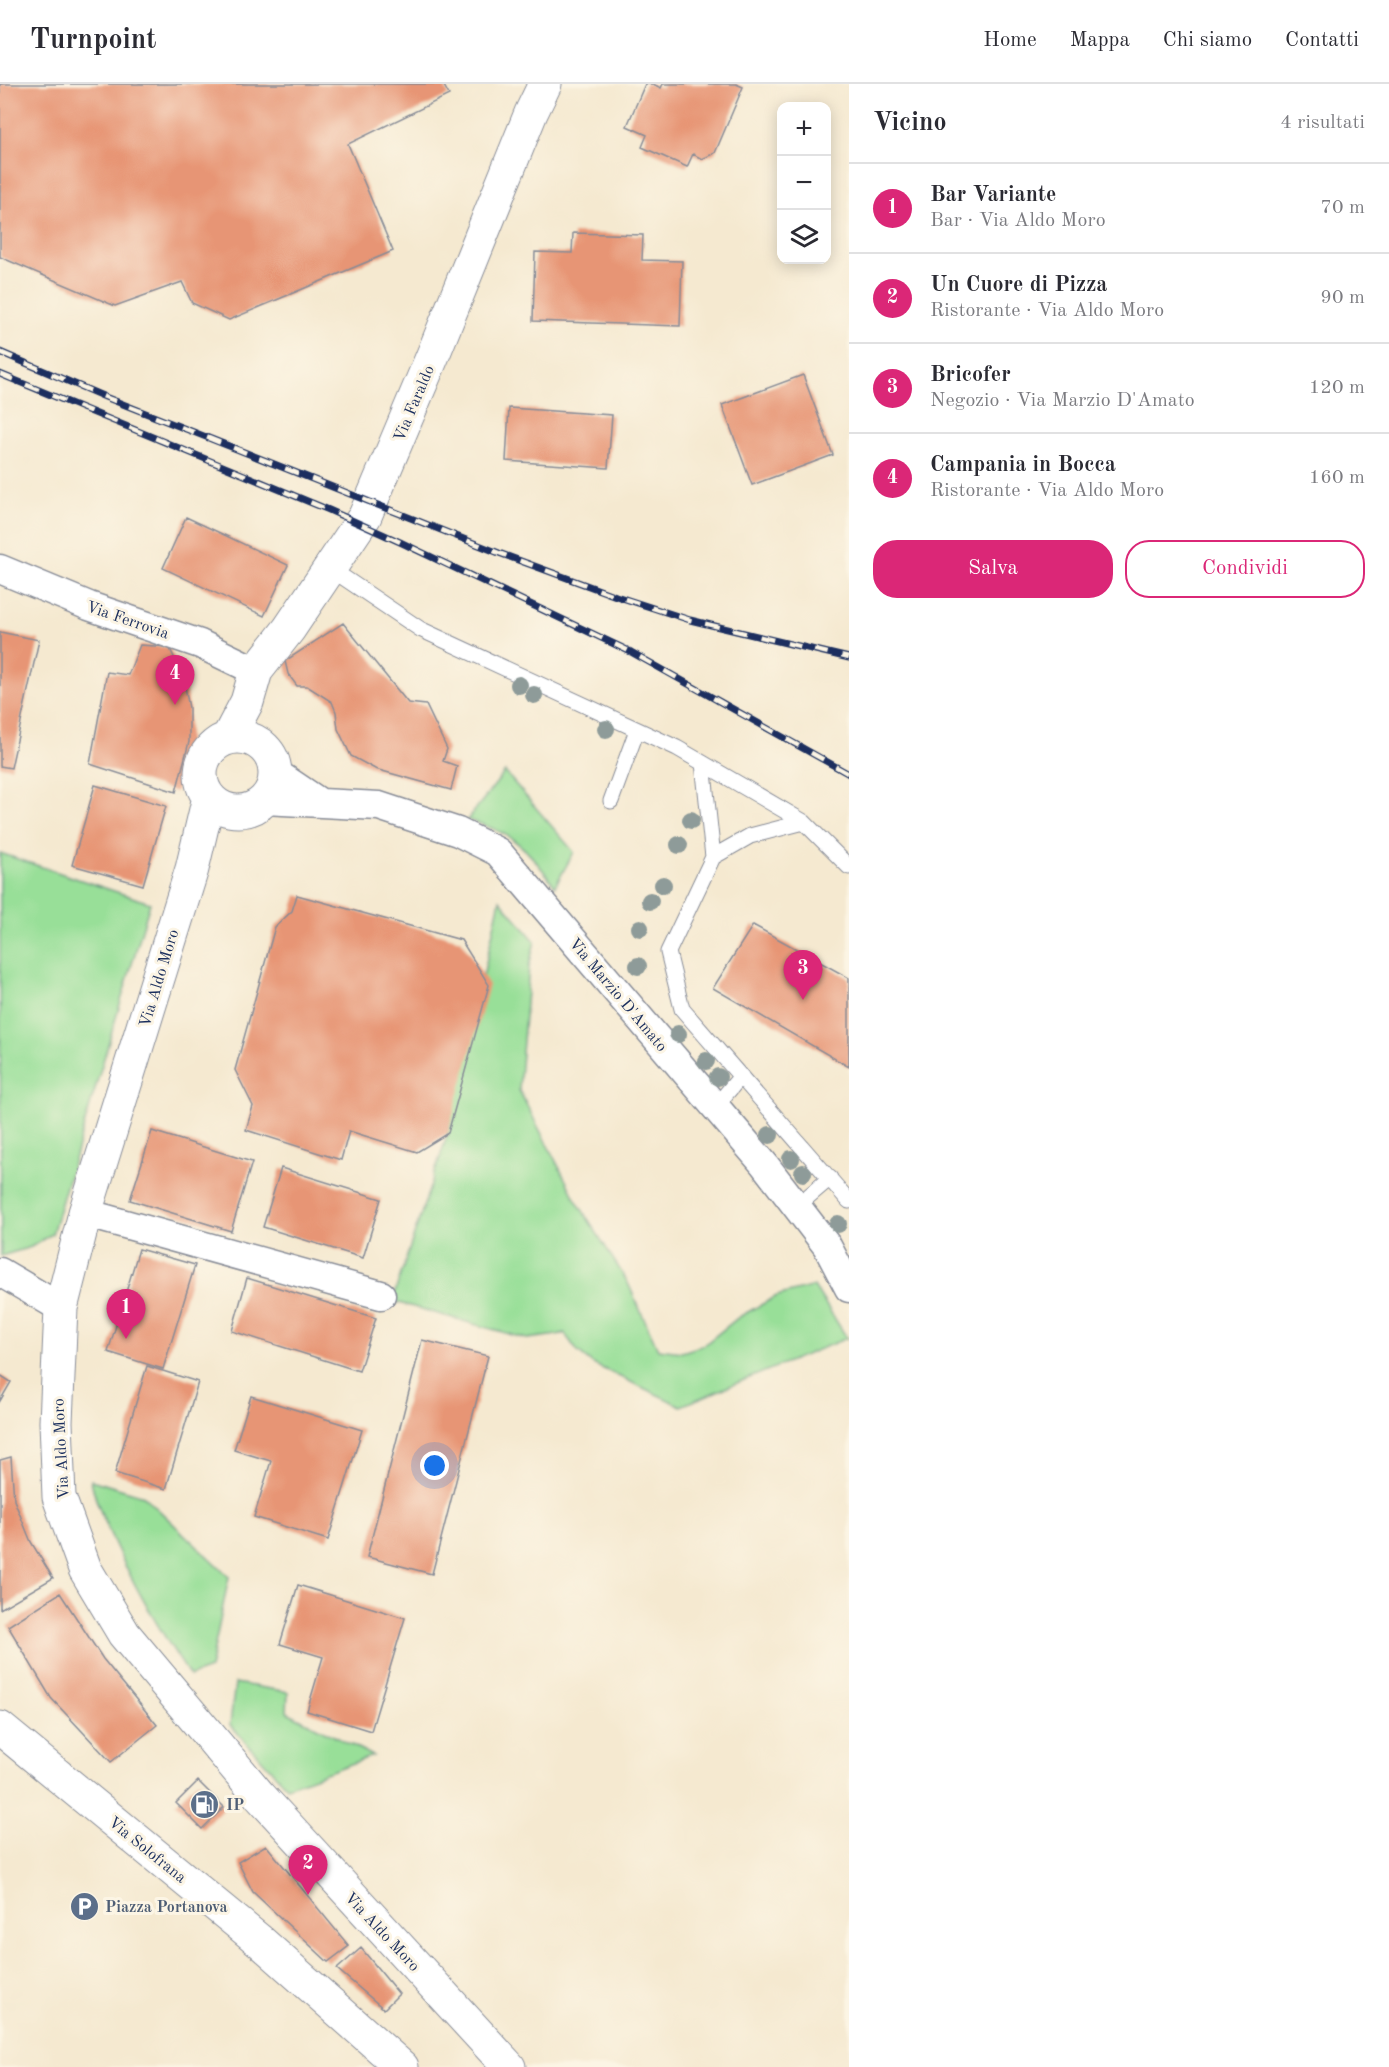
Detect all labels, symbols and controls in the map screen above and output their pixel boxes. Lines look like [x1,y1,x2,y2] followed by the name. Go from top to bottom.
[30,27,157,55] text: Turnpoint
[983,30,1037,51] text: Home
[1070,30,1130,51] text: Mappa
[1163,30,1252,51] text: Chi siamo
[1285,30,1359,51] text: Contatti
[777,102,831,264] map controls
[777,102,831,156] button: +
[873,110,947,136] text: Vicino
[1280,113,1365,133] text: 4 risultati
[777,156,831,210] button: −
[930,184,1056,206] text: Bar Variante
[887,198,898,218] text: 1
[1320,198,1365,218] text: 70 m
[777,210,831,264] button: layers
[930,211,1106,231] text: Bar · Via Aldo Moro
[930,274,1108,296] text: Un Cuore di Pizza
[887,288,898,308] text: 2
[1320,288,1365,308] text: 90 m
[930,301,1164,321] text: Ristorante · Via Aldo Moro
[392,363,438,444] street label: Via Faraldo
[930,364,1011,386] text: Bricofer
[887,378,898,398] text: 3
[1309,378,1365,398] text: 120 m
[930,391,1195,411] text: Negozio · Via Marzio D'Amato
[930,454,1116,476] text: Campania in Bocca
[887,468,898,488] text: 4
[1309,468,1365,488] text: 160 m
[930,481,1164,501] text: Ristorante · Via Aldo Moro
[873,540,1113,598] button: Salva
[1125,540,1365,598] button: Condividi
[84,599,171,643] street label: Via Ferrovia
[156,656,195,705] pin: 4
[137,928,182,1029] street label: Via Aldo Moro
[565,935,669,1055] street label: Via Marzio D'Amato
[784,950,822,1000] pin: 3
[106,1290,146,1339] pin: 1
[51,1398,73,1500] street label: Via Aldo Moro
[420,1451,449,1480] your location
[189,1788,221,1820] fuel station icon: IP
[226,1798,244,1814] place label: IP
[105,1815,189,1887] street label: Via Solofrana
[288,1846,328,1895] pin: 2
[68,1890,100,1922] parking icon: Piazza Portanova
[341,1890,422,1975] street label: Via Aldo Moro
[105,1900,228,1916] place label: Piazza Portanova

